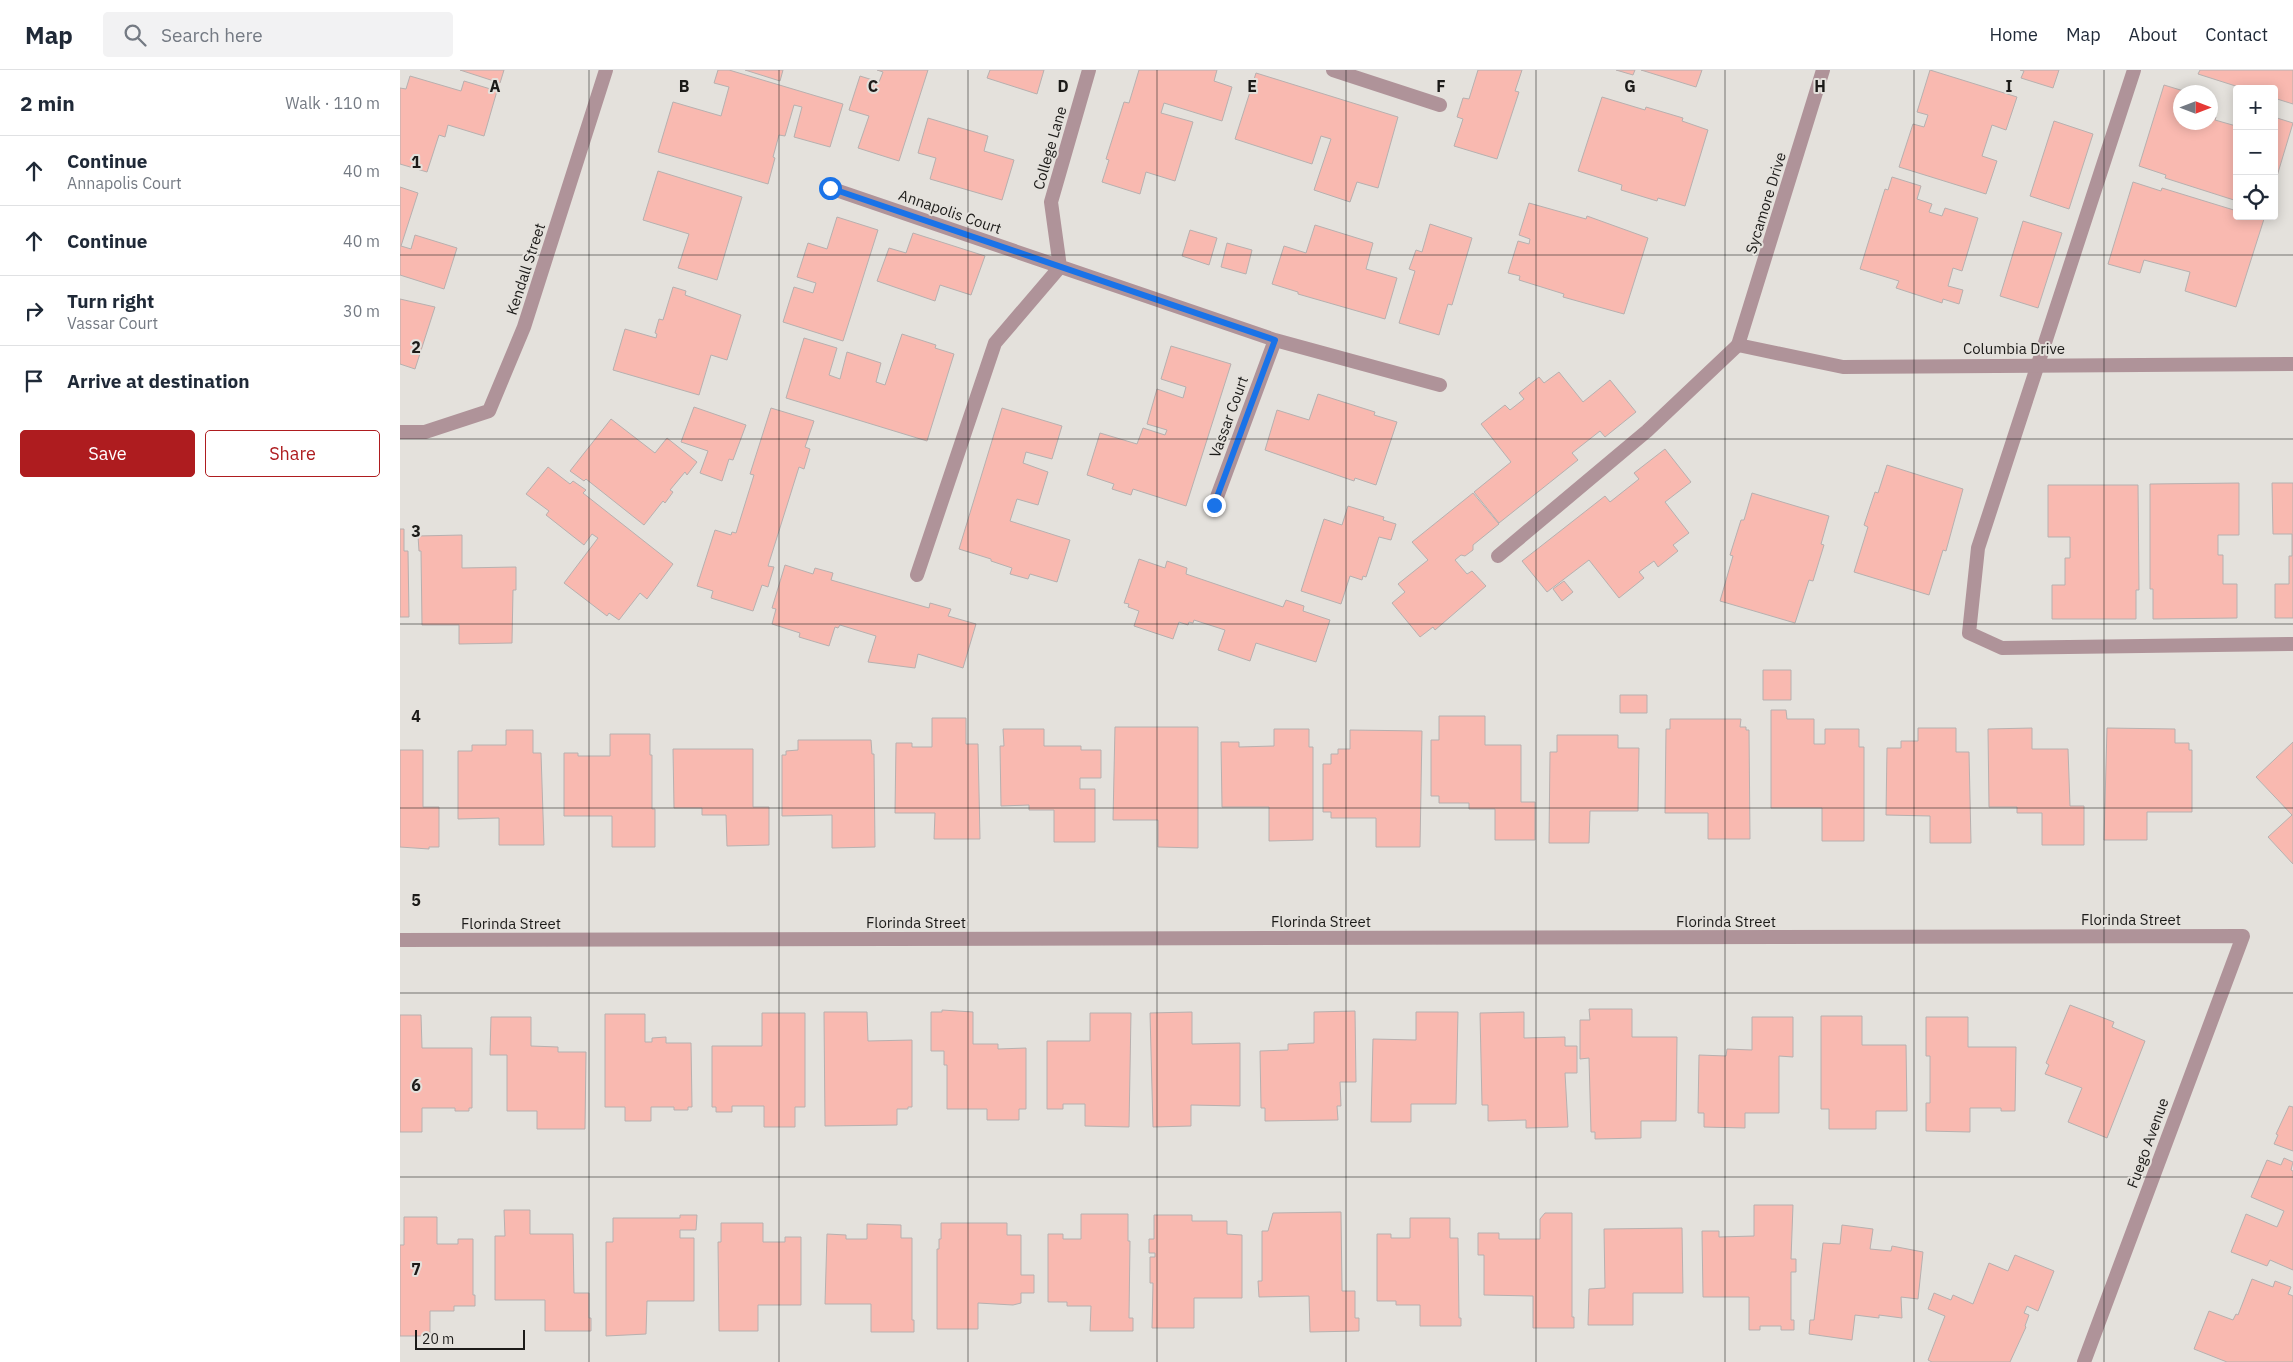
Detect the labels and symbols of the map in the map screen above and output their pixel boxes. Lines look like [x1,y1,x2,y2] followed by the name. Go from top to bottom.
[490,76,501,96] text: A
[679,76,690,96] text: B
[868,76,878,96] text: C
[1057,76,1069,96] text: D
[1247,76,1257,96] text: E
[1436,76,1446,96] text: F
[1624,76,1636,96] text: G
[1814,76,1826,96] text: H
[2006,76,2013,96] text: I
[2173,85,2218,130] north arrow
[1029,104,1070,192] street label: College Lane
[1741,150,1790,256] street label: Sycamore Drive
[411,152,421,172] text: 1
[819,177,842,200] route start
[896,185,1004,238] street label: Annapolis Court
[502,221,549,317] street label: Kendall Street
[411,337,421,357] text: 2
[1963,339,2065,358] street label: Columbia Drive
[1205,373,1252,460] street label: Vassar Court
[1203,494,1226,517] route end
[411,521,421,541] text: 3
[411,706,421,726] text: 4
[411,890,421,910] text: 5
[2081,910,2181,929] street label: Florinda Street
[1271,912,1371,931] street label: Florinda Street
[1676,912,1776,931] street label: Florinda Street
[866,913,966,932] street label: Florinda Street
[461,914,561,933] street label: Florinda Street
[411,1075,421,1095] text: 6
[2122,1095,2173,1191] street label: Fuego Avenue
[411,1259,421,1279] text: 7
[415,1327,525,1350] scale bar

